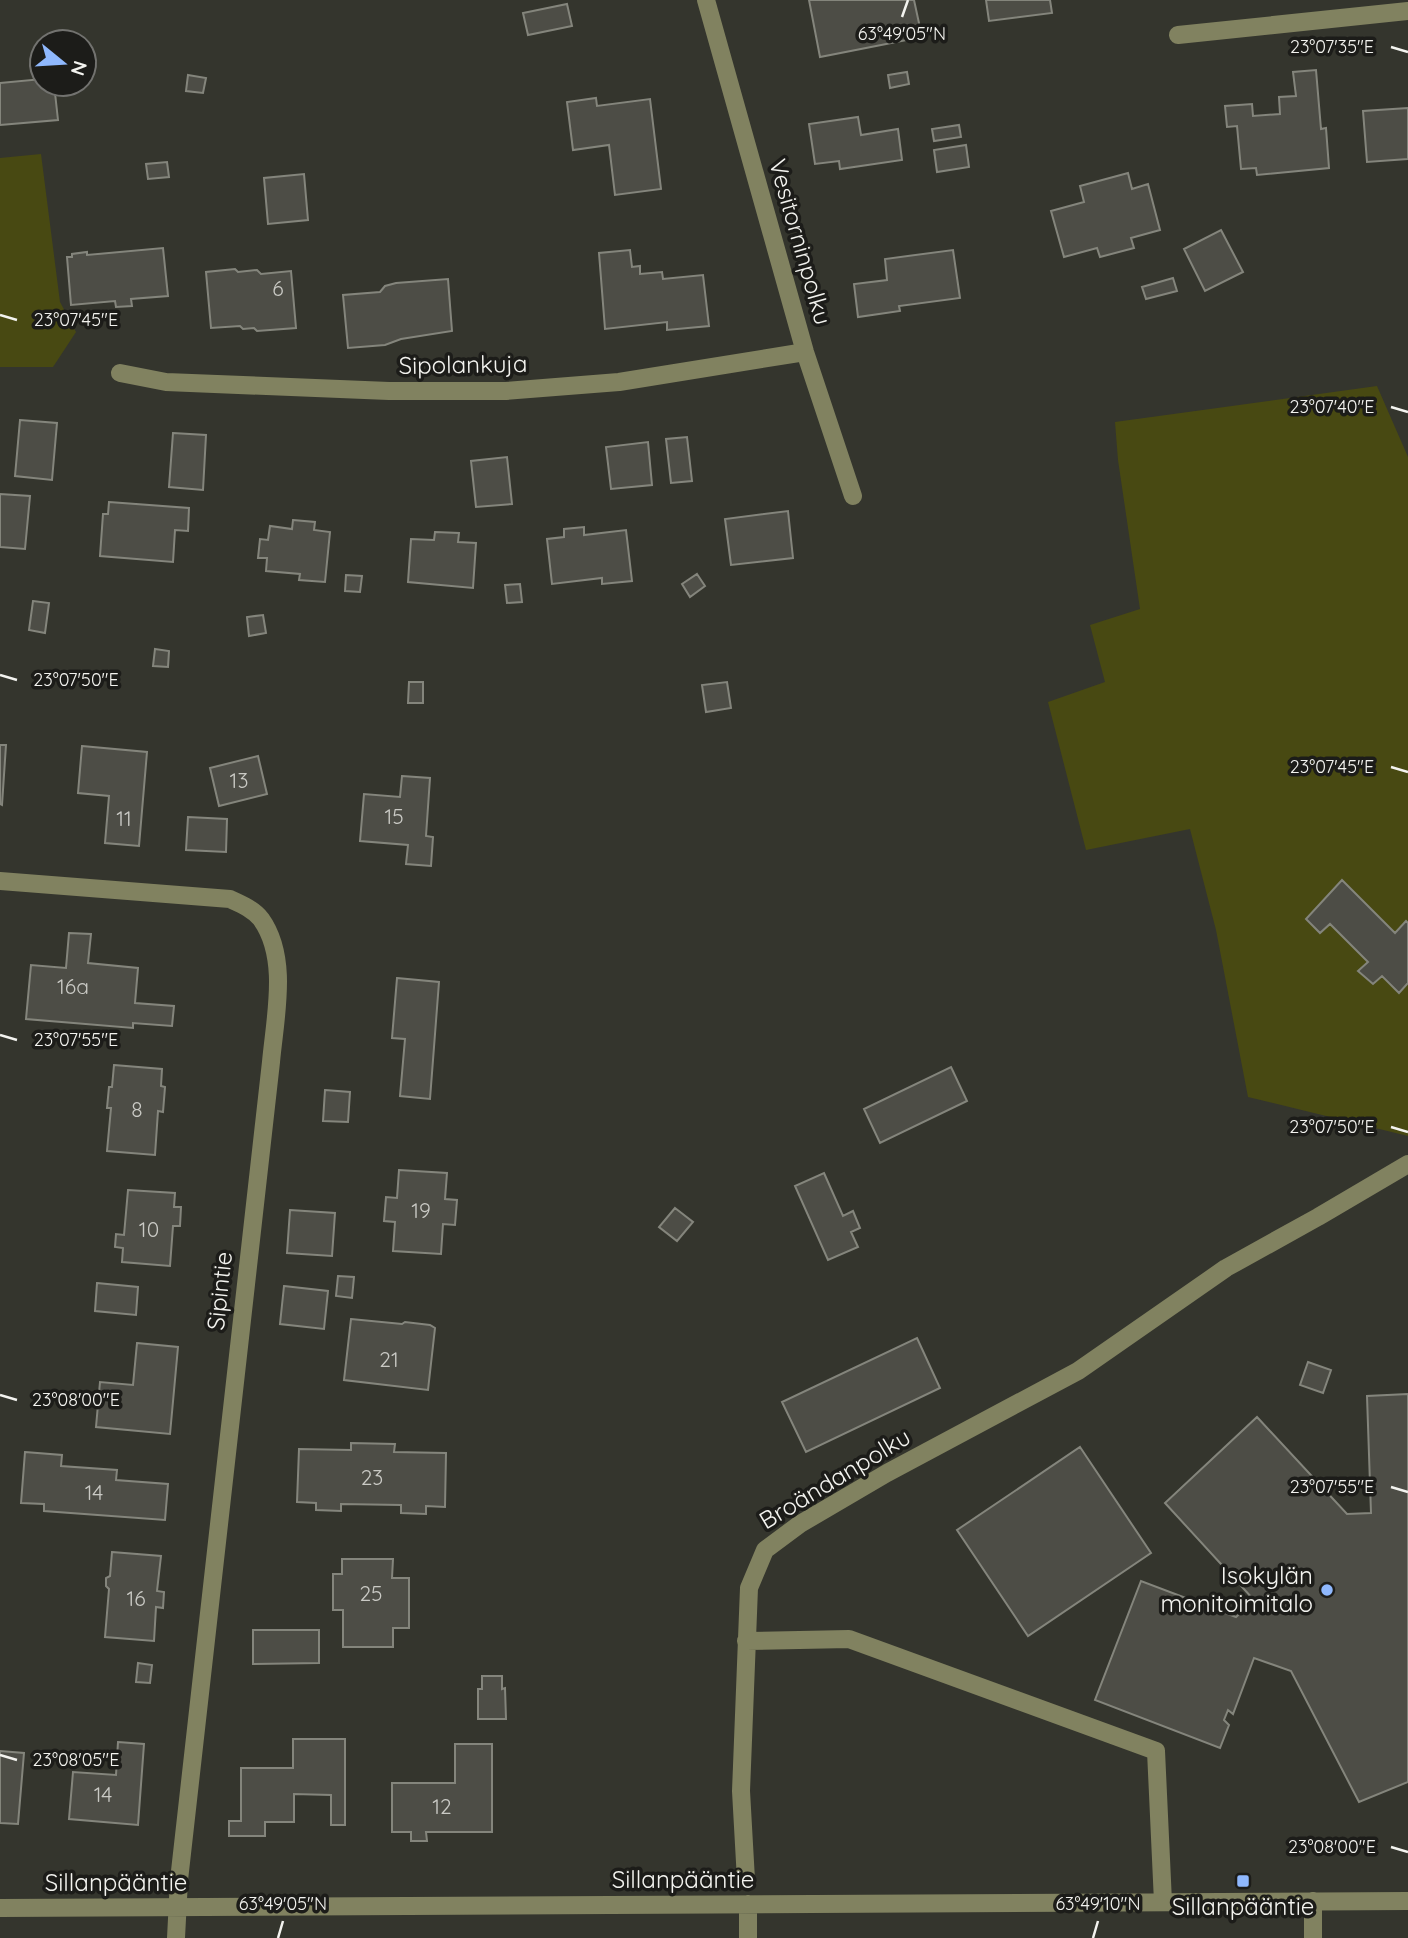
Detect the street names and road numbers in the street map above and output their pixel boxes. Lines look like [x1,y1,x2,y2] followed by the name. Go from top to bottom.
[763,155,839,328] street label: Vesitorninpolku
[398,348,528,380] street label: Sipolankuja
[200,1250,238,1332] street label: Sipintie
[753,1421,916,1535] street label: Broändanpolku
[612,1864,754,1894] street label: Sillanpääntie
[45,1867,187,1897] street label: Sillanpääntie

